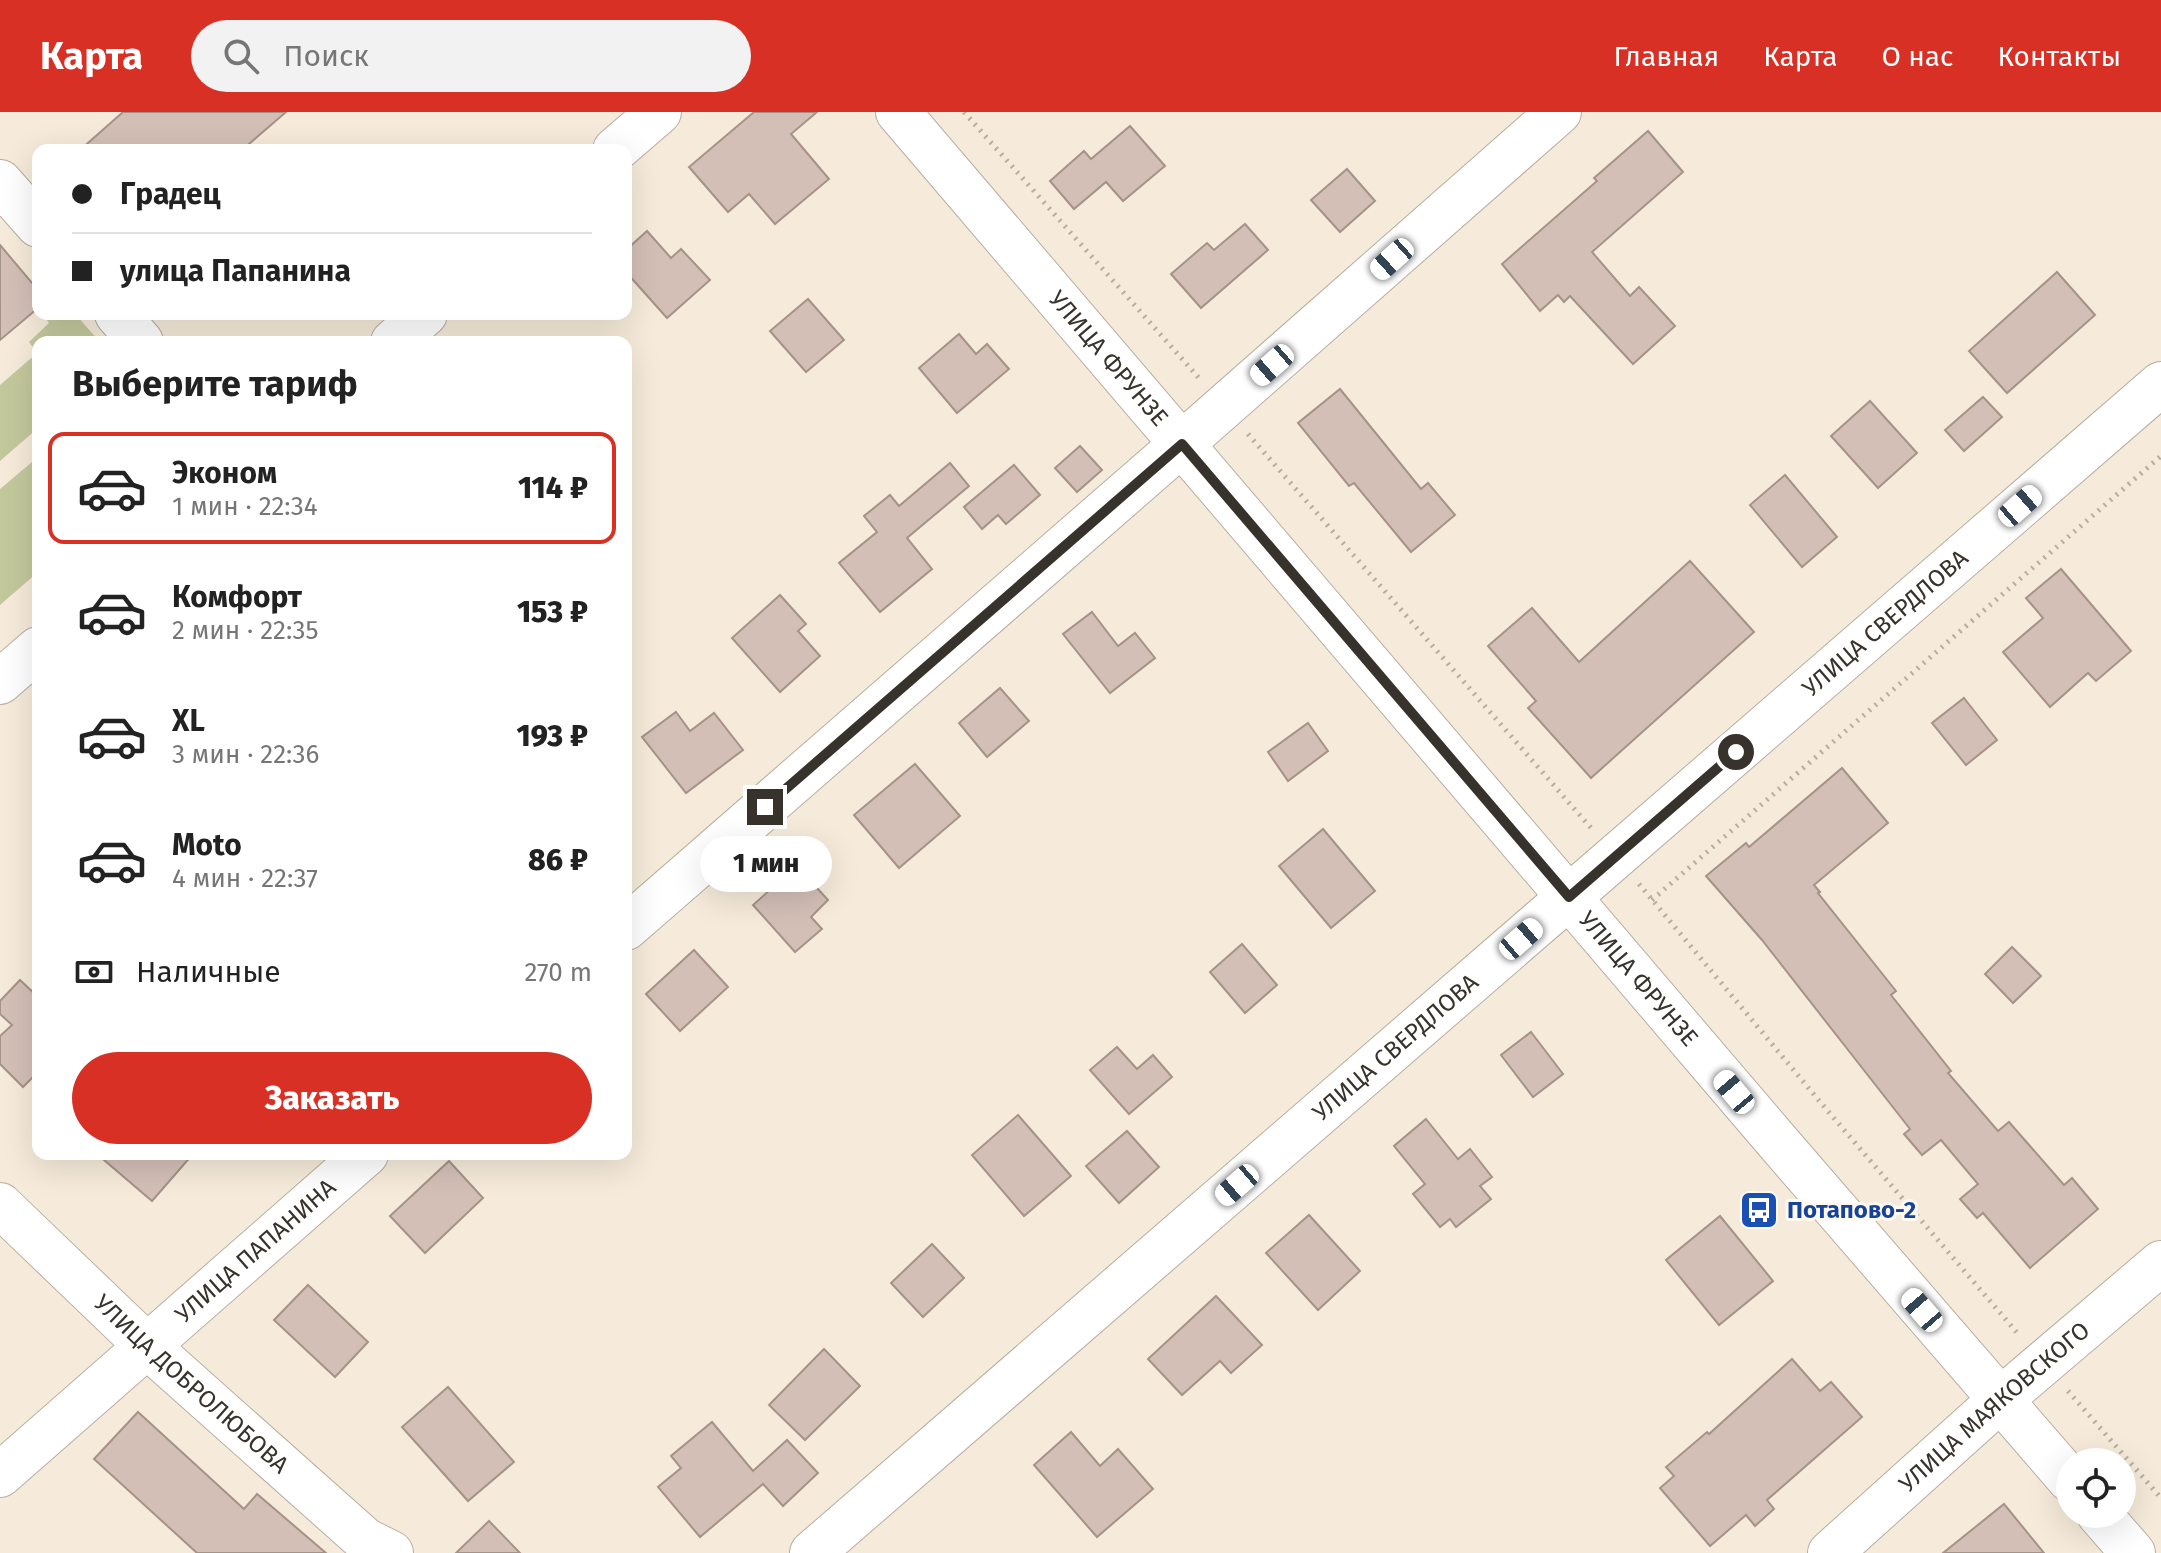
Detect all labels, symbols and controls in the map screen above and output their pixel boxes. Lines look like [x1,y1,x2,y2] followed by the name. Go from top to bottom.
[191,20,751,92] search box
[40,33,143,79] text: Карта
[219,34,263,78] icon: search
[283,38,369,74] text: Поиск
[1613,40,1719,73] text: Главная
[1763,40,1837,73] text: Карта
[1881,40,1953,73] text: О нас
[1997,40,2121,73] text: Контакты
[120,176,220,212] text: Градец
[1366,234,1418,284] car
[120,253,351,289] text: улица Папанина
[1043,285,1174,432] street label: УЛИЦА ФРУНЗЕ
[1246,340,1298,390] car
[72,362,358,406] text: Выберите тариф
[76,452,148,524] icon: car
[172,455,277,491] text: Эконом
[518,470,588,506] text: 114 ₽
[1994,481,2046,531] car
[172,491,318,522] text: 1 мин · 22:34
[1797,544,1974,702] street label: УЛИЦА СВЕРДЛОВА
[76,576,148,648] icon: car
[172,579,302,615] text: Комфорт
[517,594,588,630] text: 153 ₽
[172,615,318,646] text: 2 мин · 22:35
[76,700,148,772] icon: car
[172,703,205,739] text: XL
[516,718,588,754] text: 193 ₽
[1718,734,1754,770] route start
[172,739,319,770] text: 3 мин · 22:36
[747,789,783,825] route end
[76,824,148,896] icon: car
[172,827,242,863] text: Moto
[699,835,831,891] callout: 1 мин
[528,842,588,878] text: 86 ₽
[733,848,799,879] text: 1 мин
[172,863,318,894] text: 4 мин · 22:37
[1573,906,1704,1052] street label: УЛИЦА ФРУНЗЕ
[1495,914,1547,964] car
[72,950,116,994] icon: cash
[136,954,281,990] text: Наличные
[524,957,592,988] text: 270 m
[1307,968,1484,1127] street label: УЛИЦА СВЕРДЛОВА
[72,1052,592,1144] button: Заказать
[1709,1066,1759,1118] car
[1211,1160,1263,1210] car
[170,1173,342,1328] street label: УЛИЦА ПАПАНИНА
[1738,1189,1780,1231] bus stop icon: Потапово-2
[1787,1196,1916,1224] place label: Потапово-2
[1897,1284,1947,1336] car
[88,1289,294,1479] street label: УЛИЦА ДОБРОЛЮБОВА
[1893,1316,2095,1498] street label: УЛИЦА МАЯКОВСКОГО
[2056,1448,2136,1528] map controls
[2056,1448,2136,1528] button: locate

